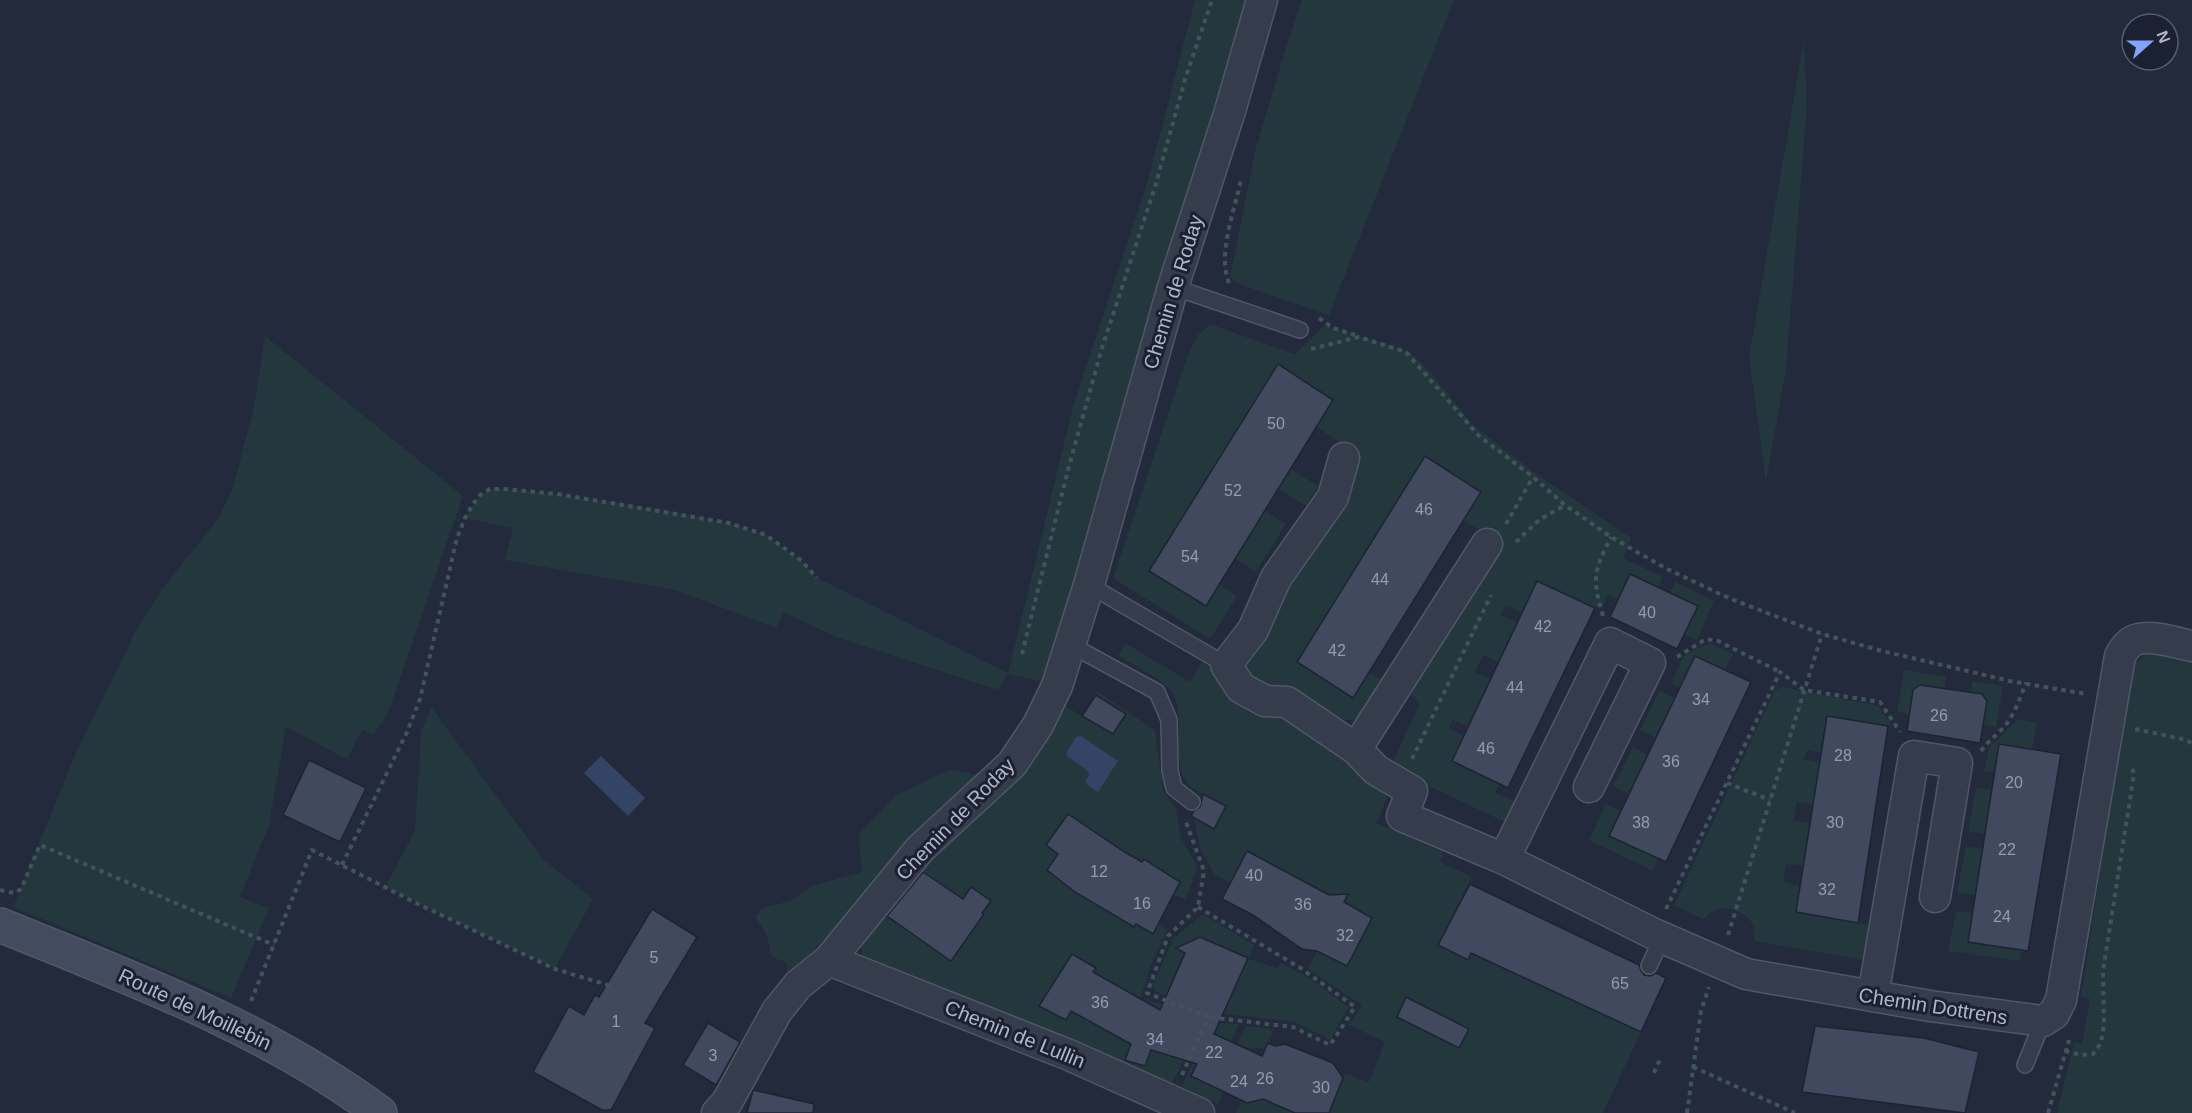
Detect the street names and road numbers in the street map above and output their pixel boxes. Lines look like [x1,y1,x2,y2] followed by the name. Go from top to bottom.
[1139,212,1207,372] street label: Chemin de Roday
[891,754,1019,884] street label: Chemin de Roday
[115,964,275,1054] street label: Route de Moillebin
[1857,983,2009,1029] street label: Chemin Dottrens
[942,996,1088,1072] street label: Chemin de Lullin

